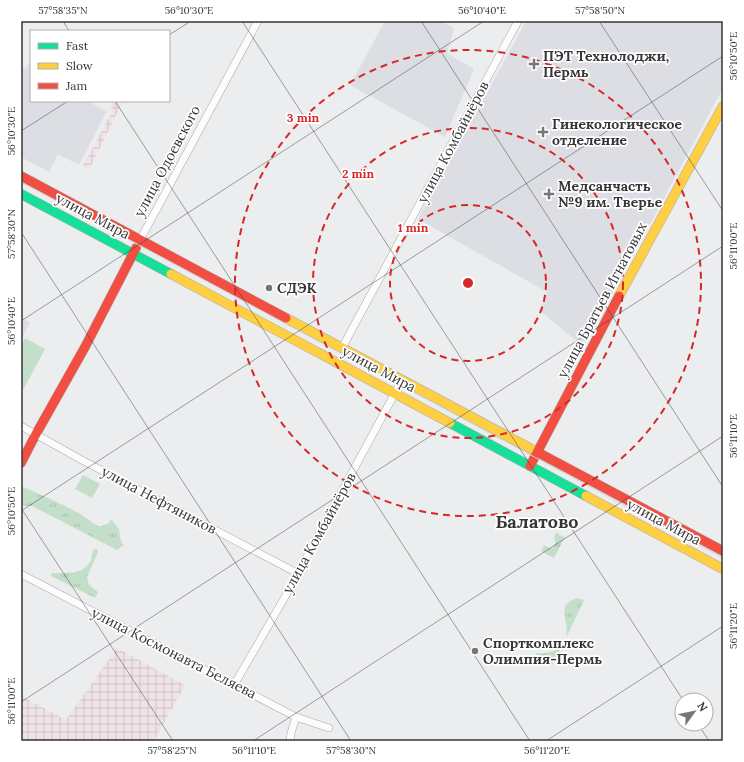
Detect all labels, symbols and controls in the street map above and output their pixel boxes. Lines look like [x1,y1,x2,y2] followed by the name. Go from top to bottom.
[38,4,88,17] text: 57°58'35"N
[165,4,213,17] text: 56°10'30"E
[458,4,506,17] text: 56°10'40"E
[575,4,625,17] text: 57°58'50"N
[30,30,170,102] legend
[727,32,740,80] text: 56°10'50"E
[66,38,89,53] text: Fast
[543,47,669,81] place label: ПЭТ Технолоджи, Пермь
[66,58,93,73] text: Slow
[528,58,540,70] marker: ПЭТ Технолоджи, Пермь
[65,78,87,93] text: Jam
[413,78,493,206] street label: улица Комбайнёров
[130,102,204,220] street label: улица Одоевского
[5,107,18,155] text: 56°10'30"E
[287,110,320,125] text: 3 min
[552,115,682,149] place label: Гинекологическое отделение
[537,126,549,138] marker: Гинекологическое отделение
[342,166,374,181] text: 2 min
[558,177,663,211] place label: Медсанчасть №9 им. Тверье
[543,188,555,200] marker: Медсанчасть №9 им. Тверье
[53,189,133,243] street label: улица Мира
[5,209,18,259] text: 57°58'30"N
[553,218,651,381] street label: улица Братьев Игнатовых
[398,220,429,235] text: 1 min
[727,223,740,269] text: 56°11'00"E
[461,276,475,290] centre of rings
[277,279,317,297] place label: СДЭК
[264,283,274,293] marker: СДЭК
[5,297,18,345] text: 56°10'40"E
[339,342,419,396] street label: улица Мира
[727,414,740,458] text: 56°11'10"E
[98,462,220,538] street label: улица Нефтяников
[278,469,360,597] street label: улица Комбайнёров
[5,487,18,535] text: 56°10'50"E
[624,495,704,549] street label: улица Мира
[495,510,579,533] district label: Балатово
[88,603,260,703] street label: улица Космонавта Беляева
[727,603,740,649] text: 56°11'20"E
[483,634,602,668] place label: Спорткомплекс Олимпия-Пермь
[470,646,480,656] marker: Спорткомплекс Олимпия-Пермь
[5,678,18,724] text: 56°11'00"E
[674,692,714,732] north arrow
[694,699,711,714] text: N
[147,744,197,757] text: 57°58'25"N
[232,744,276,757] text: 56°11'10"E
[326,744,376,757] text: 57°58'30"N
[524,744,570,757] text: 56°11'20"E

